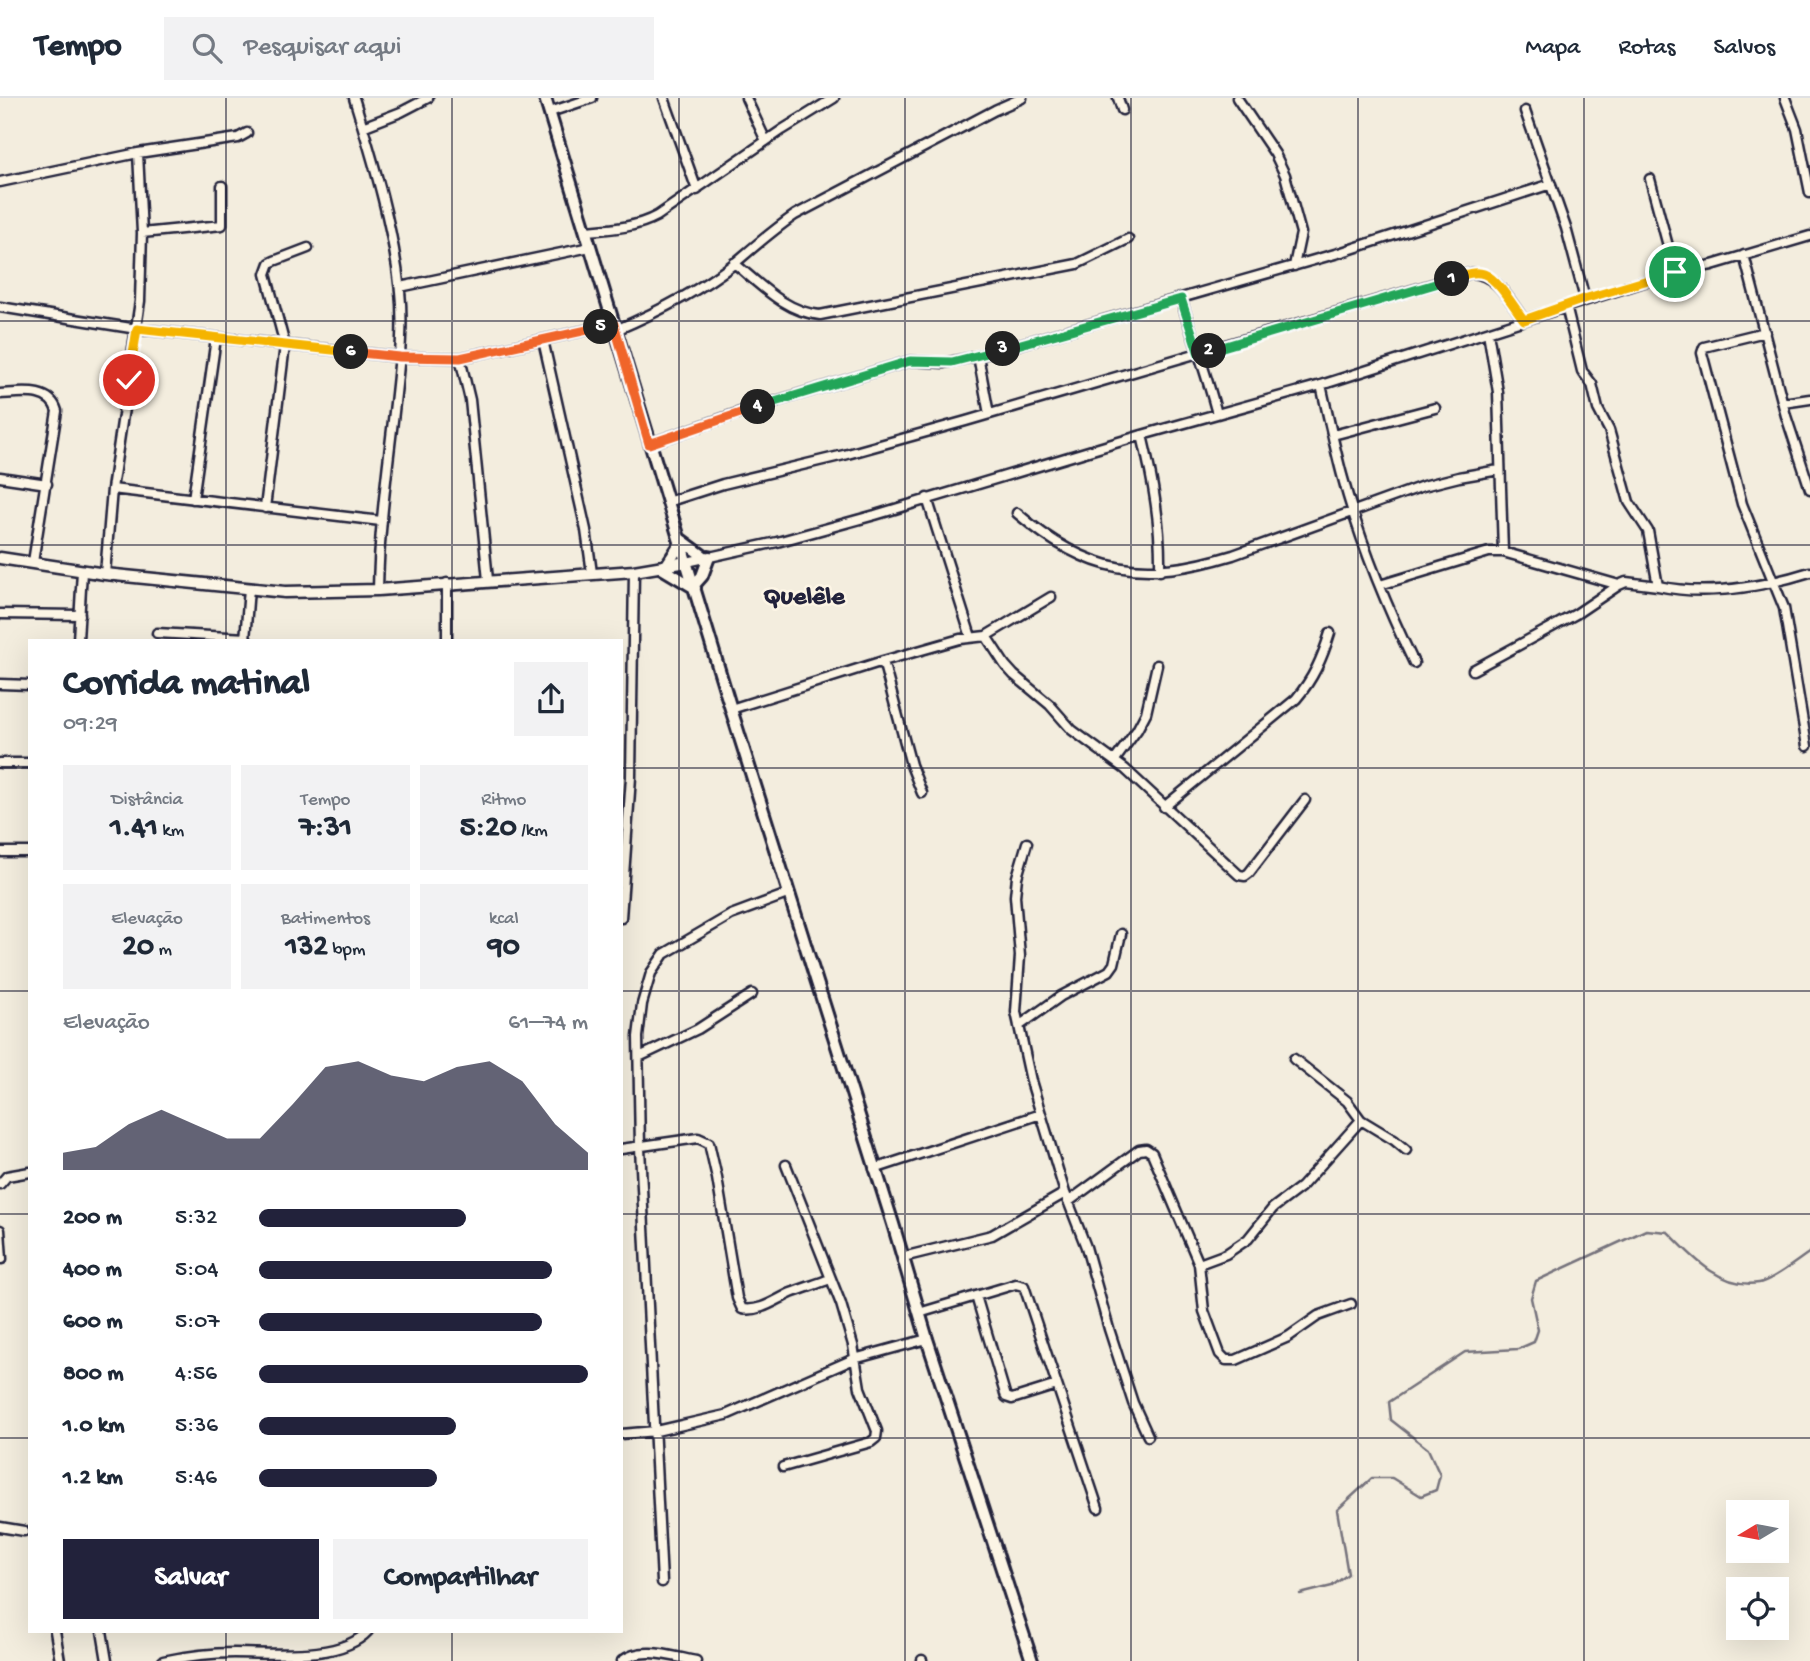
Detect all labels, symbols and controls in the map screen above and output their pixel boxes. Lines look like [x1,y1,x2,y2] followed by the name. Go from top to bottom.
[164,17,654,80] search box
[35,29,122,67] text: Tempo
[188,29,226,67] icon: search
[244,33,401,64] text: Pesquisar aqui
[1525,34,1580,63] text: Mapa
[1618,34,1675,63] text: Rotas
[1713,34,1775,63] text: Salvos
[1645,242,1705,302] pin
[1656,253,1694,291] icon: arrive
[1434,262,1470,296] pin: 1
[1448,267,1455,290] text: 1
[584,310,618,344] pin: 5
[596,315,606,338] text: 5
[986,331,1020,366] pin: 3
[334,334,368,370] pin: 6
[1192,334,1226,368] pin: 2
[998,337,1007,360] text: 3
[1204,339,1213,362] text: 2
[346,340,355,363] text: 6
[99,350,159,410] pin
[110,361,148,399] icon: check
[740,390,776,424] pin: 4
[753,395,762,418] text: 4
[763,583,846,614] district label: Quelêle
[514,662,588,736] button: share
[63,663,310,707] text: Corrida matinal
[63,711,118,738] text: 09:29
[111,789,183,812] text: Distância
[301,789,350,812] text: Tempo
[481,789,526,812] text: Ritmo
[110,812,158,847] text: 1.41
[299,812,352,847] text: 7:31
[460,812,517,847] text: 5:20
[158,820,184,843] text: km
[517,820,548,843] text: /km
[111,908,183,931] text: Elevação
[281,908,370,931] text: Batimentos
[489,908,519,931] text: kcal
[122,931,154,966] text: 20
[286,931,328,966] text: 132
[488,931,520,966] text: 90
[154,939,172,962] text: m
[328,939,365,962] text: bpm
[63,1010,150,1037] text: Elevação
[508,1010,588,1037] text: 61–74 m
[63,1205,122,1232] text: 200 m
[175,1205,218,1232] text: 5:32
[63,1257,122,1284] text: 400 m
[175,1257,218,1284] text: 5:04
[63,1309,123,1336] text: 600 m
[175,1309,219,1336] text: 5:07
[63,1361,124,1388] text: 800 m
[175,1361,217,1388] text: 4:56
[63,1413,125,1440] text: 1.0 km
[175,1413,218,1440] text: 5:36
[63,1465,123,1492] text: 1.2 km
[175,1465,217,1492] text: 5:46
[1726,1500,1788,1563] north arrow
[1726,1500,1789,1640] map controls
[63,1539,319,1619] button: Salvar
[333,1539,588,1619] button: Compartilhar
[1726,1577,1789,1640] button: locate

